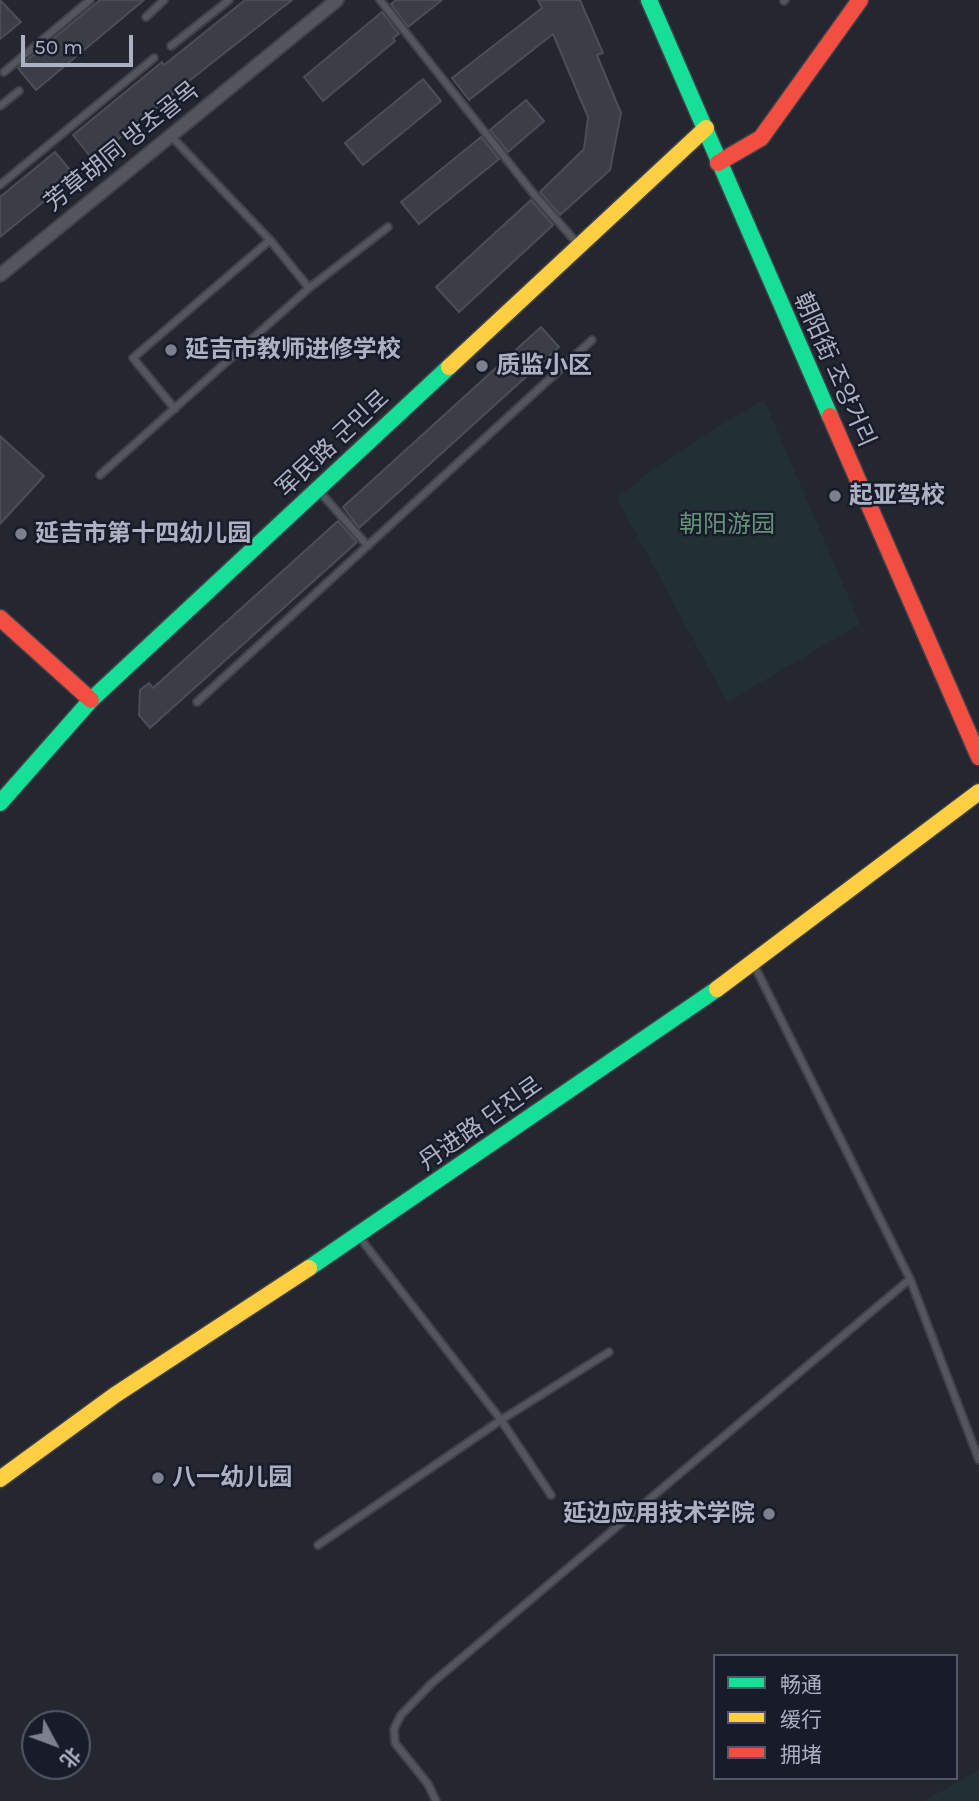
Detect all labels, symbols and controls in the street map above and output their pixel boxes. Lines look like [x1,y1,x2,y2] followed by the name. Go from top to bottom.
[24,21,136,65] scale bar
[34,35,83,59] text: 50 m
[39,76,205,218] street label: 芳草胡同 방초골목
[787,288,881,452] street label: 朝阳街 조양거리
[185,336,401,364] place label: 延吉市教师进修学校
[163,342,179,358] marker: 延吉市教师进修学校
[496,352,592,380] place label: 质监小区
[474,358,490,374] marker: 质监小区
[271,384,395,504] street label: 军民路 군민로
[849,482,945,510] place label: 起亚驾校
[827,488,843,504] marker: 起亚驾校
[679,511,775,539] park label: 朝阳游园
[35,520,251,548] place label: 延吉市第十四幼儿园
[13,526,29,542] marker: 延吉市第十四幼儿园
[414,1071,548,1177] street label: 丹进路 단진로
[172,1464,292,1492] place label: 八一幼儿园
[150,1470,166,1486] marker: 八一幼儿园
[563,1500,755,1528] place label: 延边应用技术学院
[761,1506,777,1522] marker: 延边应用技术学院
[713,1654,958,1780] legend
[780,1673,822,1697] text: 畅通
[780,1708,822,1732] text: 缓行
[21,1710,91,1780] north arrow
[56,1743,85,1772] text: 北
[780,1743,822,1767] text: 拥堵

